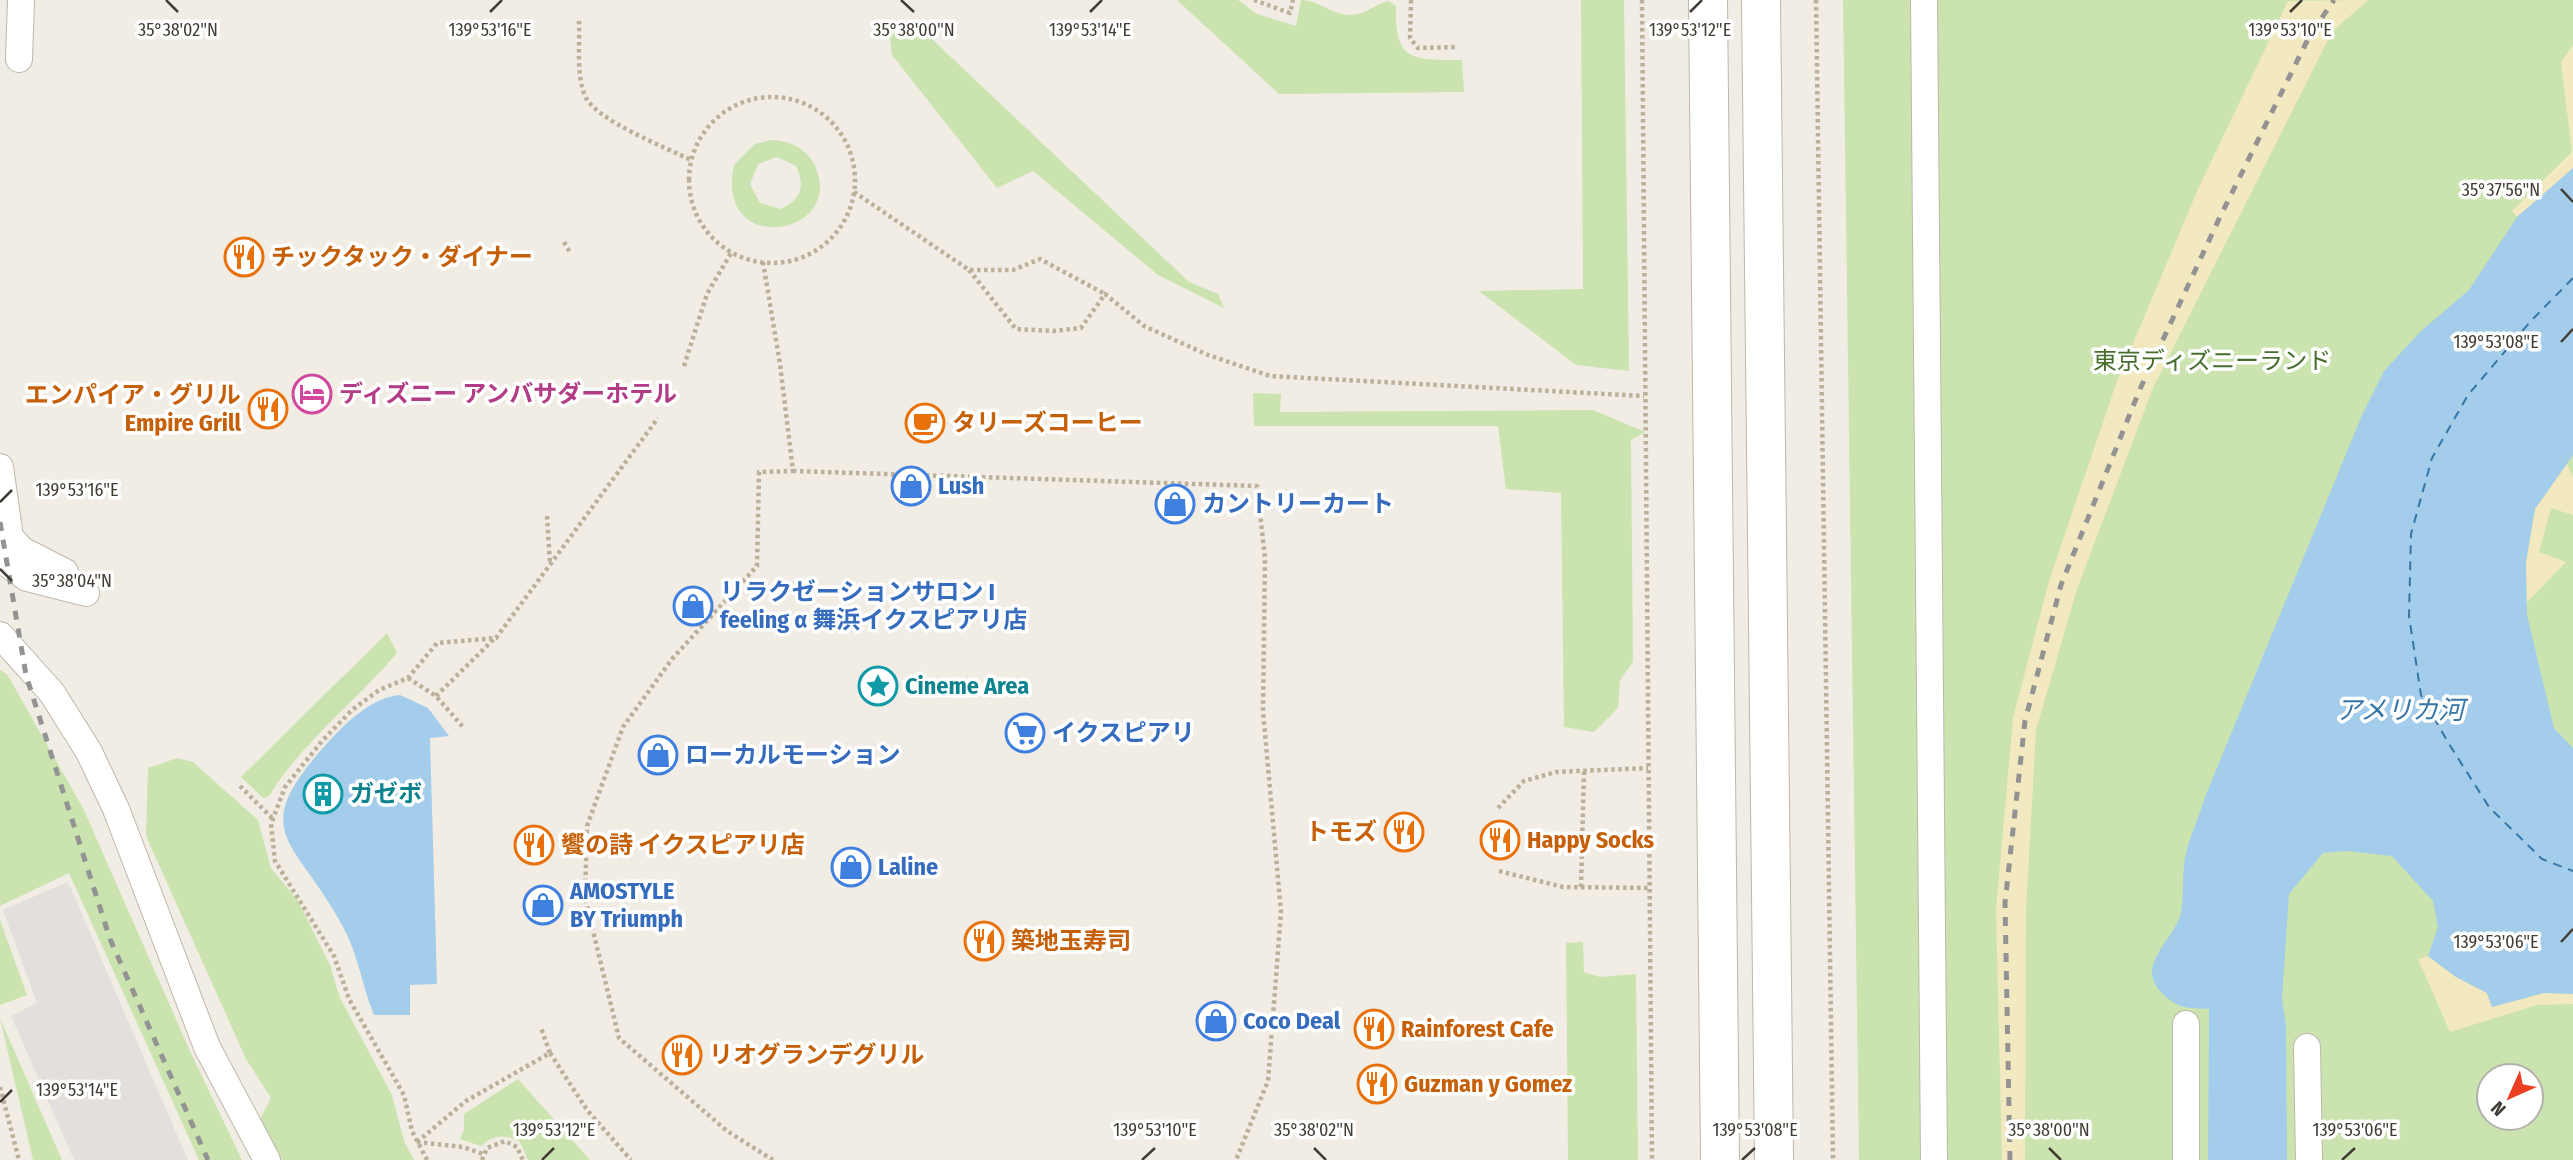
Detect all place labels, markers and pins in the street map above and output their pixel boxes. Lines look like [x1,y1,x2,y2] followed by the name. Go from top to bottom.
[223,236,265,278] restaurant icon: チックタック・ダイナー
[271,243,533,271] place label: チックタック・ダイナー
[291,373,333,415] hotel icon: ディズニー アンバサダーホテル
[339,380,677,408] place label: ディズニー アンバサダーホテル
[25,381,241,437] place label: エンパイア・グリル Empire Grill
[247,388,289,430] restaurant icon: エンパイア・グリル Empire Grill
[904,402,946,444] cafe icon: タリーズコーヒー
[952,409,1143,437] place label: タリーズコーヒー
[890,465,932,507] shop icon: Lush
[938,472,984,500] place label: Lush
[1154,483,1196,525] shop icon: カントリーカート
[1202,490,1394,518] place label: カントリーカート
[720,578,1027,634] place label: リラクゼーションサロン I feeling α 舞浜イクスピアリ店
[672,585,714,627] shop icon: リラクゼーションサロン I feeling α 舞浜イクスピアリ店
[857,665,899,707] place icon: Cineme Area
[905,672,1029,700] place label: Cineme Area
[1004,712,1046,754] supermarket icon: イクスピアリ
[1052,719,1195,747] place label: イクスピアリ
[637,734,679,776] shop icon: ローカルモーション
[685,741,901,769] place label: ローカルモーション
[302,773,344,815] building icon: ガゼボ
[350,780,422,808] place label: ガゼボ
[1383,811,1425,853] restaurant icon: トモズ
[1305,818,1377,846] place label: トモズ
[1479,819,1521,861] restaurant icon: Happy Socks
[513,824,555,866] restaurant icon: 饗の詩 イクスピアリ店
[1527,826,1654,854] place label: Happy Socks
[561,831,805,859] place label: 饗の詩 イクスピアリ店
[830,846,872,888] shop icon: Laline
[878,853,938,881] place label: Laline
[569,877,683,933] place label: AMOSTYLE BY Triumph
[522,884,564,926] shop icon: AMOSTYLE BY Triumph
[963,920,1005,962] restaurant icon: 築地玉寿司
[1011,927,1131,955] place label: 築地玉寿司
[1195,1000,1237,1042] shop icon: Coco Deal
[1243,1007,1341,1035] place label: Coco Deal
[1353,1008,1395,1050] restaurant icon: Rainforest Cafe
[1401,1015,1554,1043] place label: Rainforest Cafe
[661,1034,703,1076] restaurant icon: リオグランデグリル
[709,1041,925,1069] place label: リオグランデグリル
[1356,1063,1398,1105] restaurant icon: Guzman y Gomez
[1404,1070,1572,1098] place label: Guzman y Gomez

